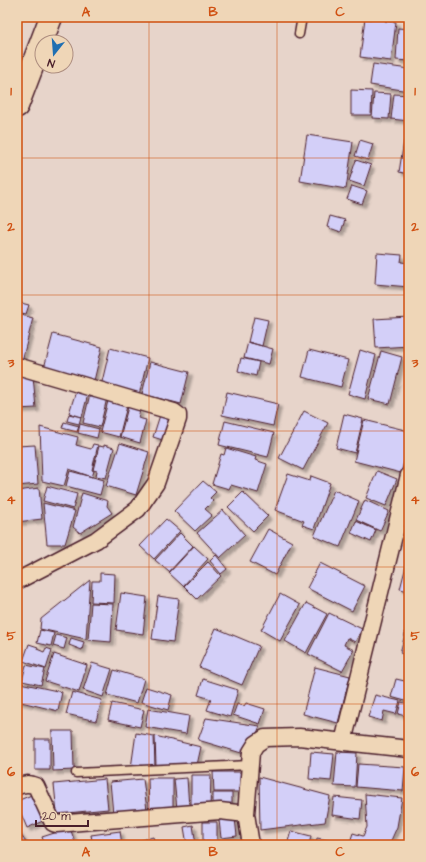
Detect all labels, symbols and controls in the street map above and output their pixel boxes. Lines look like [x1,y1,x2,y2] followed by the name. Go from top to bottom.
[82,3,91,21] text: A
[208,3,218,21] text: B
[335,3,345,21] text: C
[34,34,74,74] north arrow
[46,55,57,71] text: N
[10,82,12,100] text: 1
[414,82,416,100] text: 1
[6,218,15,236] text: 2
[410,218,419,236] text: 2
[7,354,15,372] text: 3
[411,354,419,372] text: 3
[7,491,16,509] text: 4
[411,491,420,509] text: 4
[6,627,16,645] text: 5
[410,627,420,645] text: 5
[7,763,16,781] text: 6
[411,763,420,781] text: 6
[36,802,88,828] scale bar
[42,808,71,825] text: 20 m
[82,843,91,861] text: A
[208,843,218,861] text: B
[335,843,345,861] text: C

